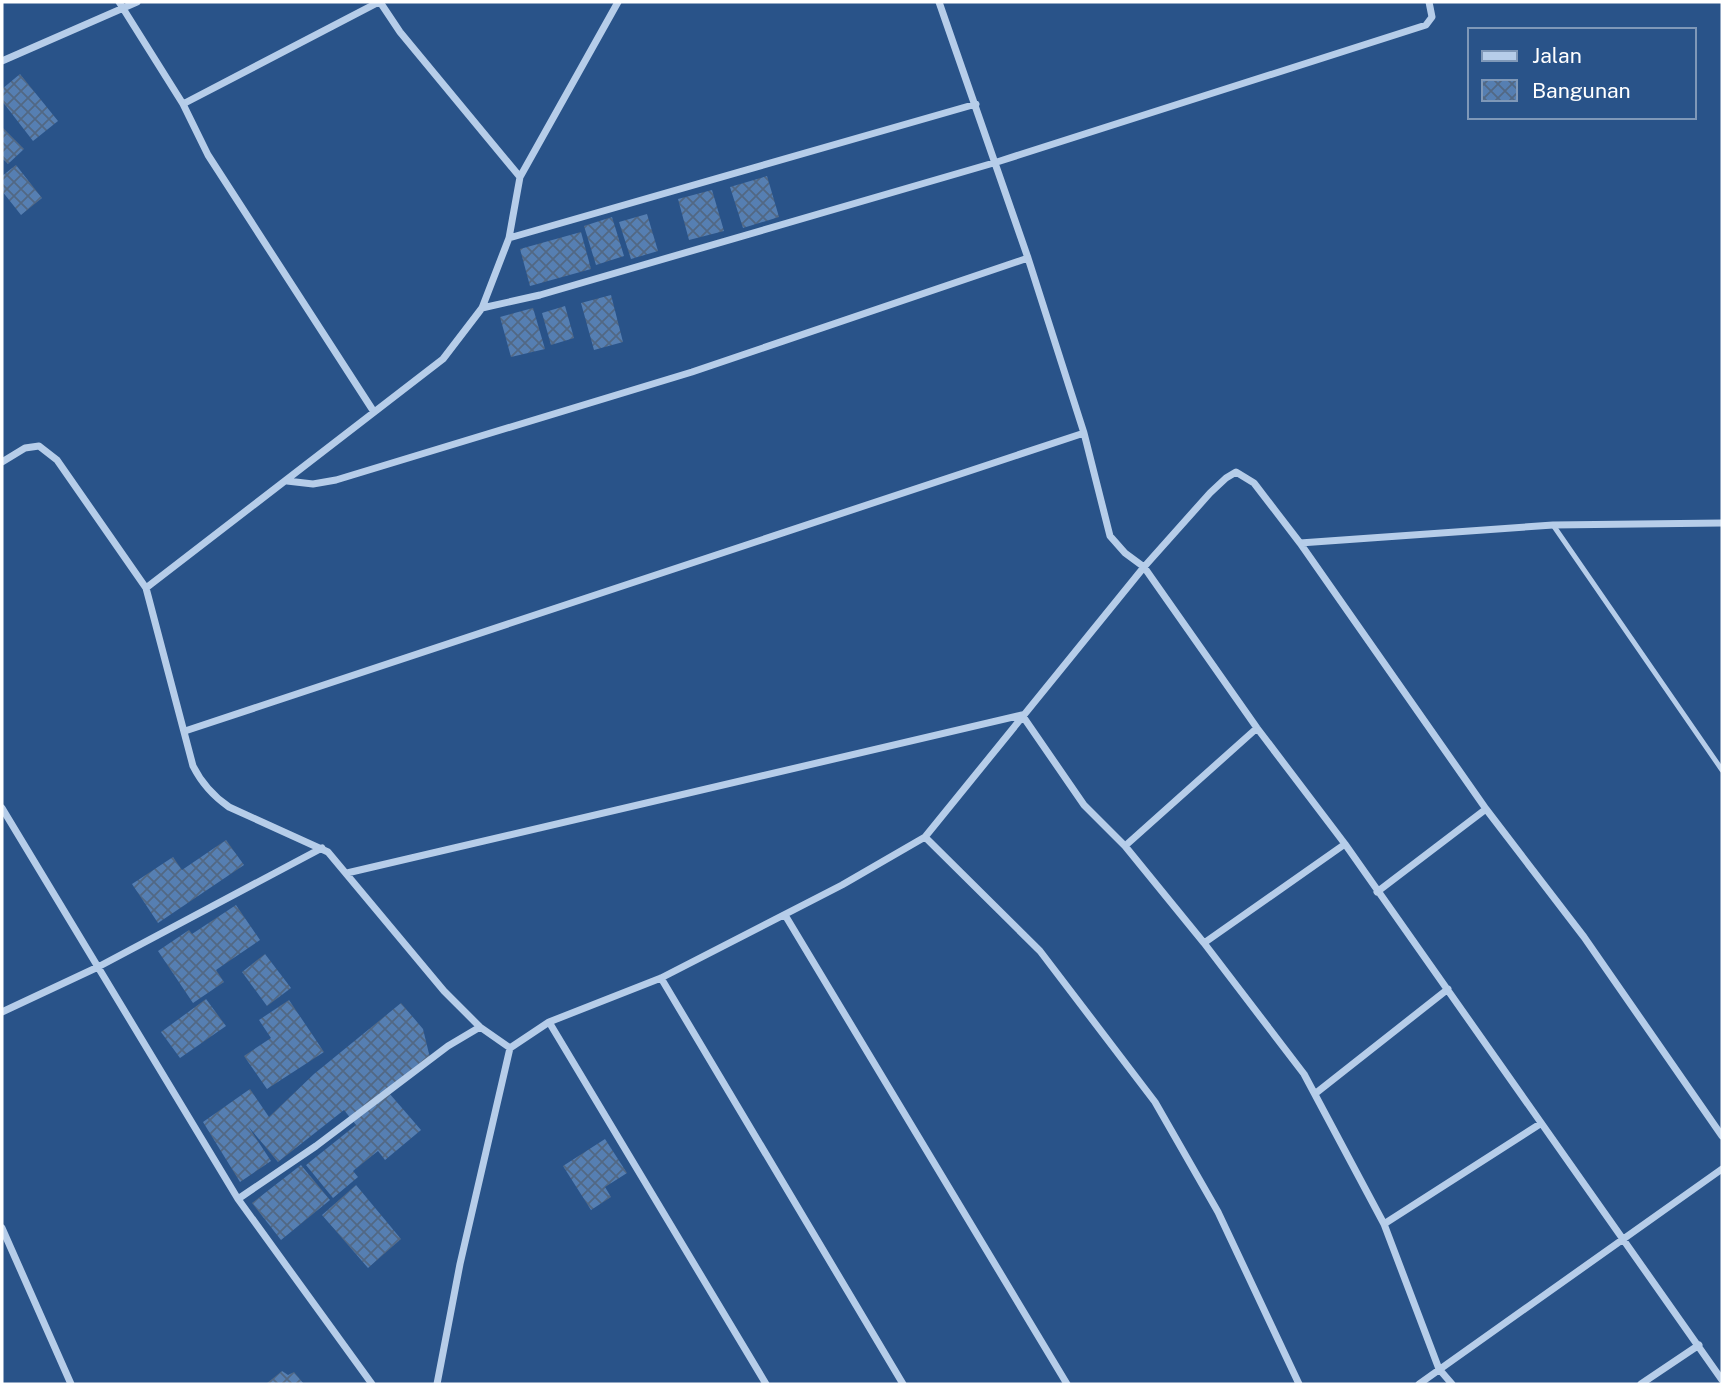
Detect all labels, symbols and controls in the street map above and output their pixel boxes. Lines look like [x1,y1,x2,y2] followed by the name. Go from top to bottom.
[1468,28,1696,119] legend
[1532,43,1582,68] text: Jalan
[1532,78,1631,103] text: Bangunan

